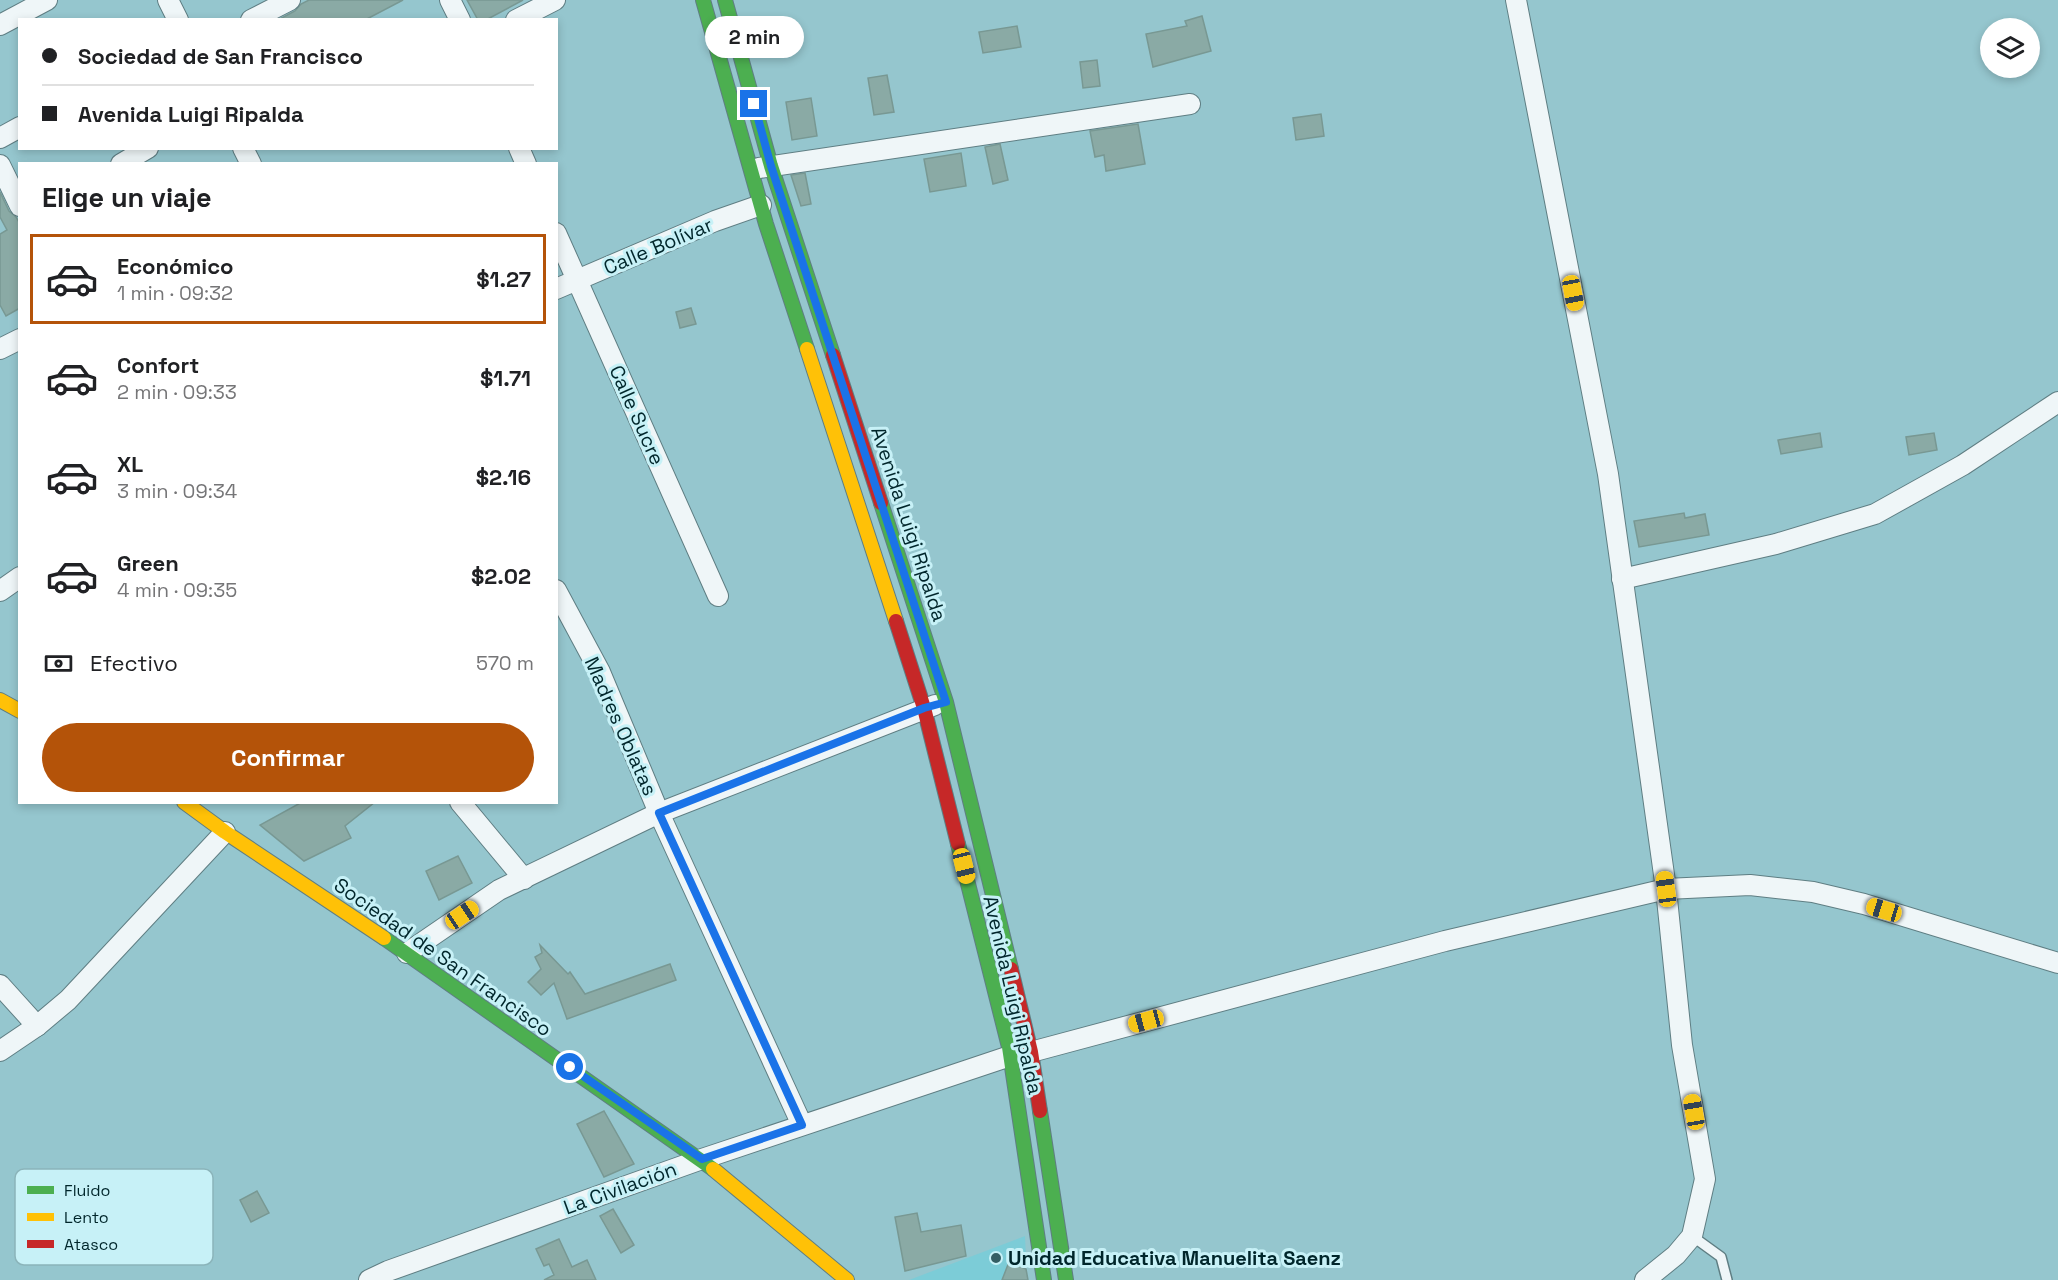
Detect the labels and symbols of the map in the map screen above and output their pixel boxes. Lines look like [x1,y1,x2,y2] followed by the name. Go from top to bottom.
[704,17,804,59] callout: 2 min
[740,90,767,117] route end
[600,211,716,281] street label: Calle Bolívar
[1561,274,1585,312] car
[603,361,671,469] street label: Calle Sucre
[865,423,953,625] street label: Avenida Luigi Ripalda
[579,653,663,799] street label: Madres Oblatas
[951,846,977,886] car
[1655,870,1677,908] car
[329,872,557,1042] street label: Sociedad de San Francisco
[977,893,1049,1097] street label: Avenida Luigi Ripalda
[1864,896,1904,924] car
[442,897,482,933] car
[1126,1008,1166,1034] car
[556,1053,583,1080] route start
[1682,1093,1706,1131] car
[560,1156,680,1220] street label: La Civilación
[15,1169,213,1265] legend
[64,1180,110,1201] text: Fluido
[64,1207,109,1228] text: Lento
[64,1234,118,1255] text: Atasco
[1008,1245,1341,1271] place label: Unidad Educativa Manuelita Saenz
[989,1251,1003,1265] marker: Unidad Educativa Manuelita Saenz

